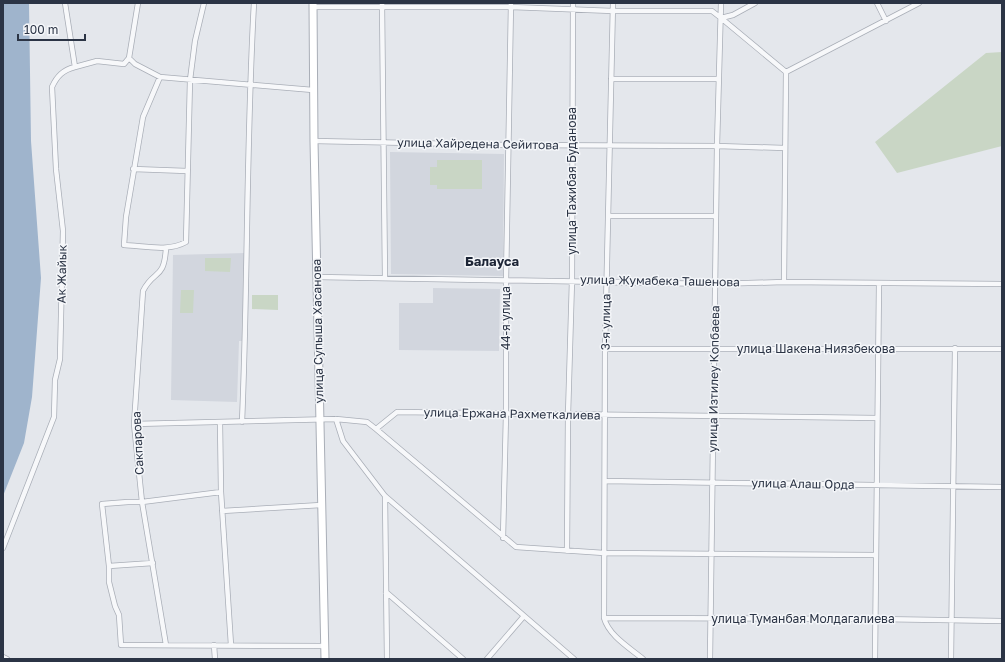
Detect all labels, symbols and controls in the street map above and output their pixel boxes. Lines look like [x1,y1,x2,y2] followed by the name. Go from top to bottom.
[18,16,85,42] scale bar
[24,22,58,37] text: 100 m
[564,107,579,255] street label: улица Тажибая Буданова
[397,135,559,152] street label: улица Хайредена Сейитова
[53,244,70,304] street label: Ак Жайык
[465,253,519,269] district label: Балауса
[309,259,326,403] street label: улица Супыша Хасанова
[580,272,740,289] street label: улица Жумабека Ташенова
[498,286,513,350] street label: 44-я улица
[598,294,613,350] street label: 3-я улица
[705,305,722,453] street label: улица Изтилеу Копбаева
[737,341,895,356] street label: улица Шакена Ниязбекова
[423,404,601,423] street label: улица Ержана Рахметкалиева
[128,411,147,475] street label: Сакпарова
[751,475,855,492] street label: улица Алаш Орда
[711,611,895,626] street label: улица Туманбая Молдагалиева

